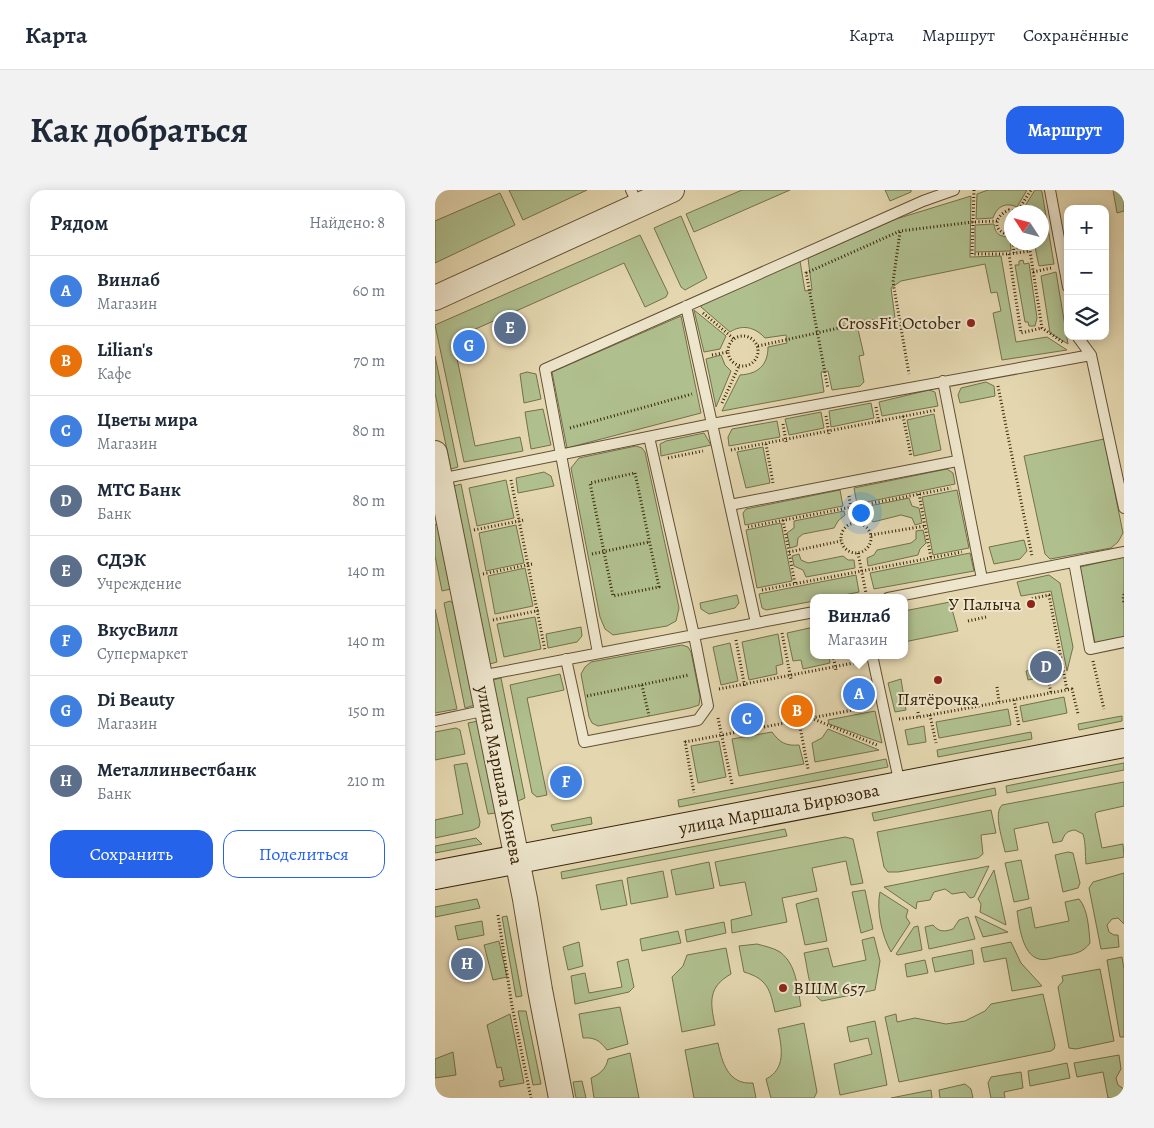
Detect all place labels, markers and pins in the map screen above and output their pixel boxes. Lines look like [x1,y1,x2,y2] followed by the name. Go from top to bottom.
[494,309,526,347] pin: E
[838,311,961,335] place label: CrossFit October
[965,317,977,329] marker: CrossFit October
[453,327,485,365] pin: G
[948,592,1022,616] place label: У Палыча
[1025,598,1037,610] marker: У Палыча
[1030,648,1062,686] pin: D
[932,674,944,686] marker: Пятёрочка
[843,675,875,713] pin: A
[897,687,980,711] place label: Пятёрочка
[781,692,813,730] pin: B
[731,700,763,738] pin: C
[550,763,582,801] pin: F
[451,945,483,983] pin: H
[793,976,866,1000] place label: ВШM 657
[777,982,789,994] marker: ВШM 657

